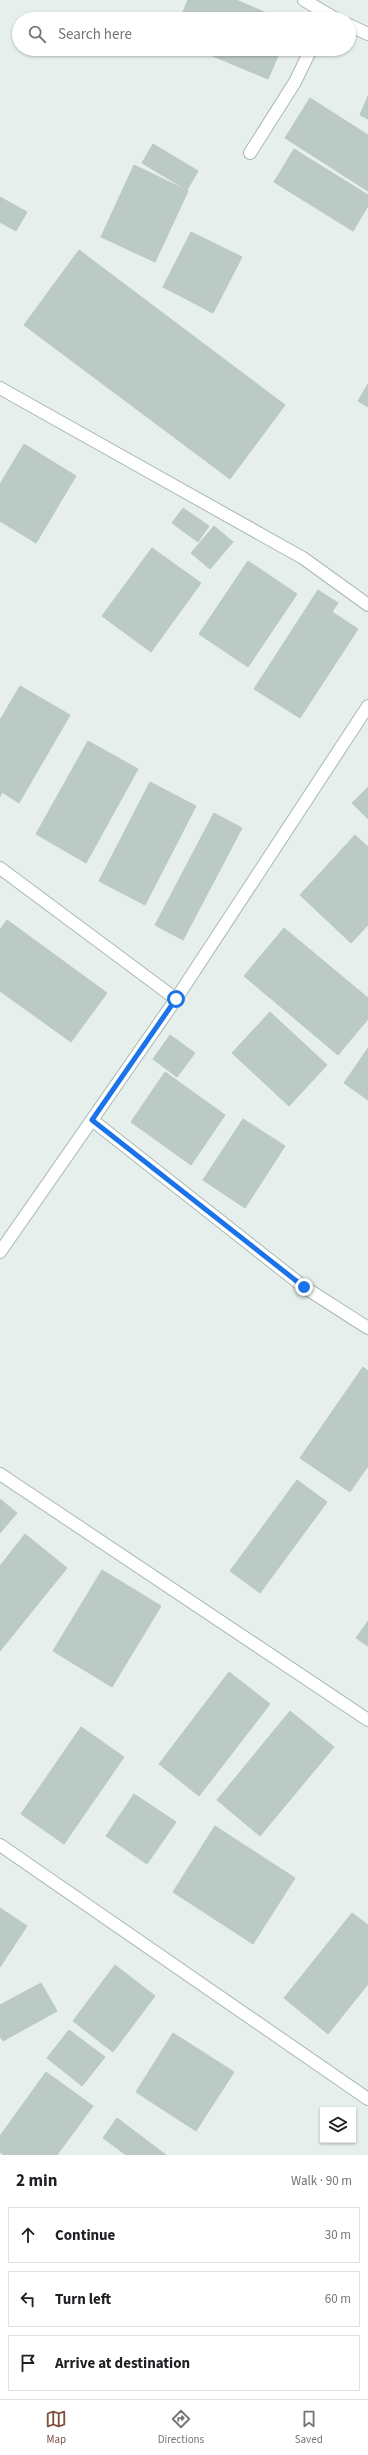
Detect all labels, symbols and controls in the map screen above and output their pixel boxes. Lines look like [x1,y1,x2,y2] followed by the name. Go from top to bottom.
[12,12,356,56] search box
[26,23,48,45] icon: search
[58,24,132,45] text: Search here
[167,990,185,1008] route start
[295,1278,313,1296] route end
[320,2107,356,2143] map controls
[320,2107,356,2143] button: layers
[16,2169,57,2193] text: 2 min
[291,2172,352,2190] text: Walk · 90 m
[17,2224,39,2246] icon: ahead
[55,2225,115,2246] text: Continue
[325,2226,351,2244] text: 30 m
[17,2288,39,2310] icon: left
[55,2289,111,2310] text: Turn left
[325,2290,351,2308] text: 60 m
[17,2352,39,2374] icon: arrive
[55,2353,190,2374] text: Arrive at destination
[45,2408,67,2447] tab: Map
[158,2408,204,2447] tab: Directions
[295,2408,323,2447] tab: Saved

